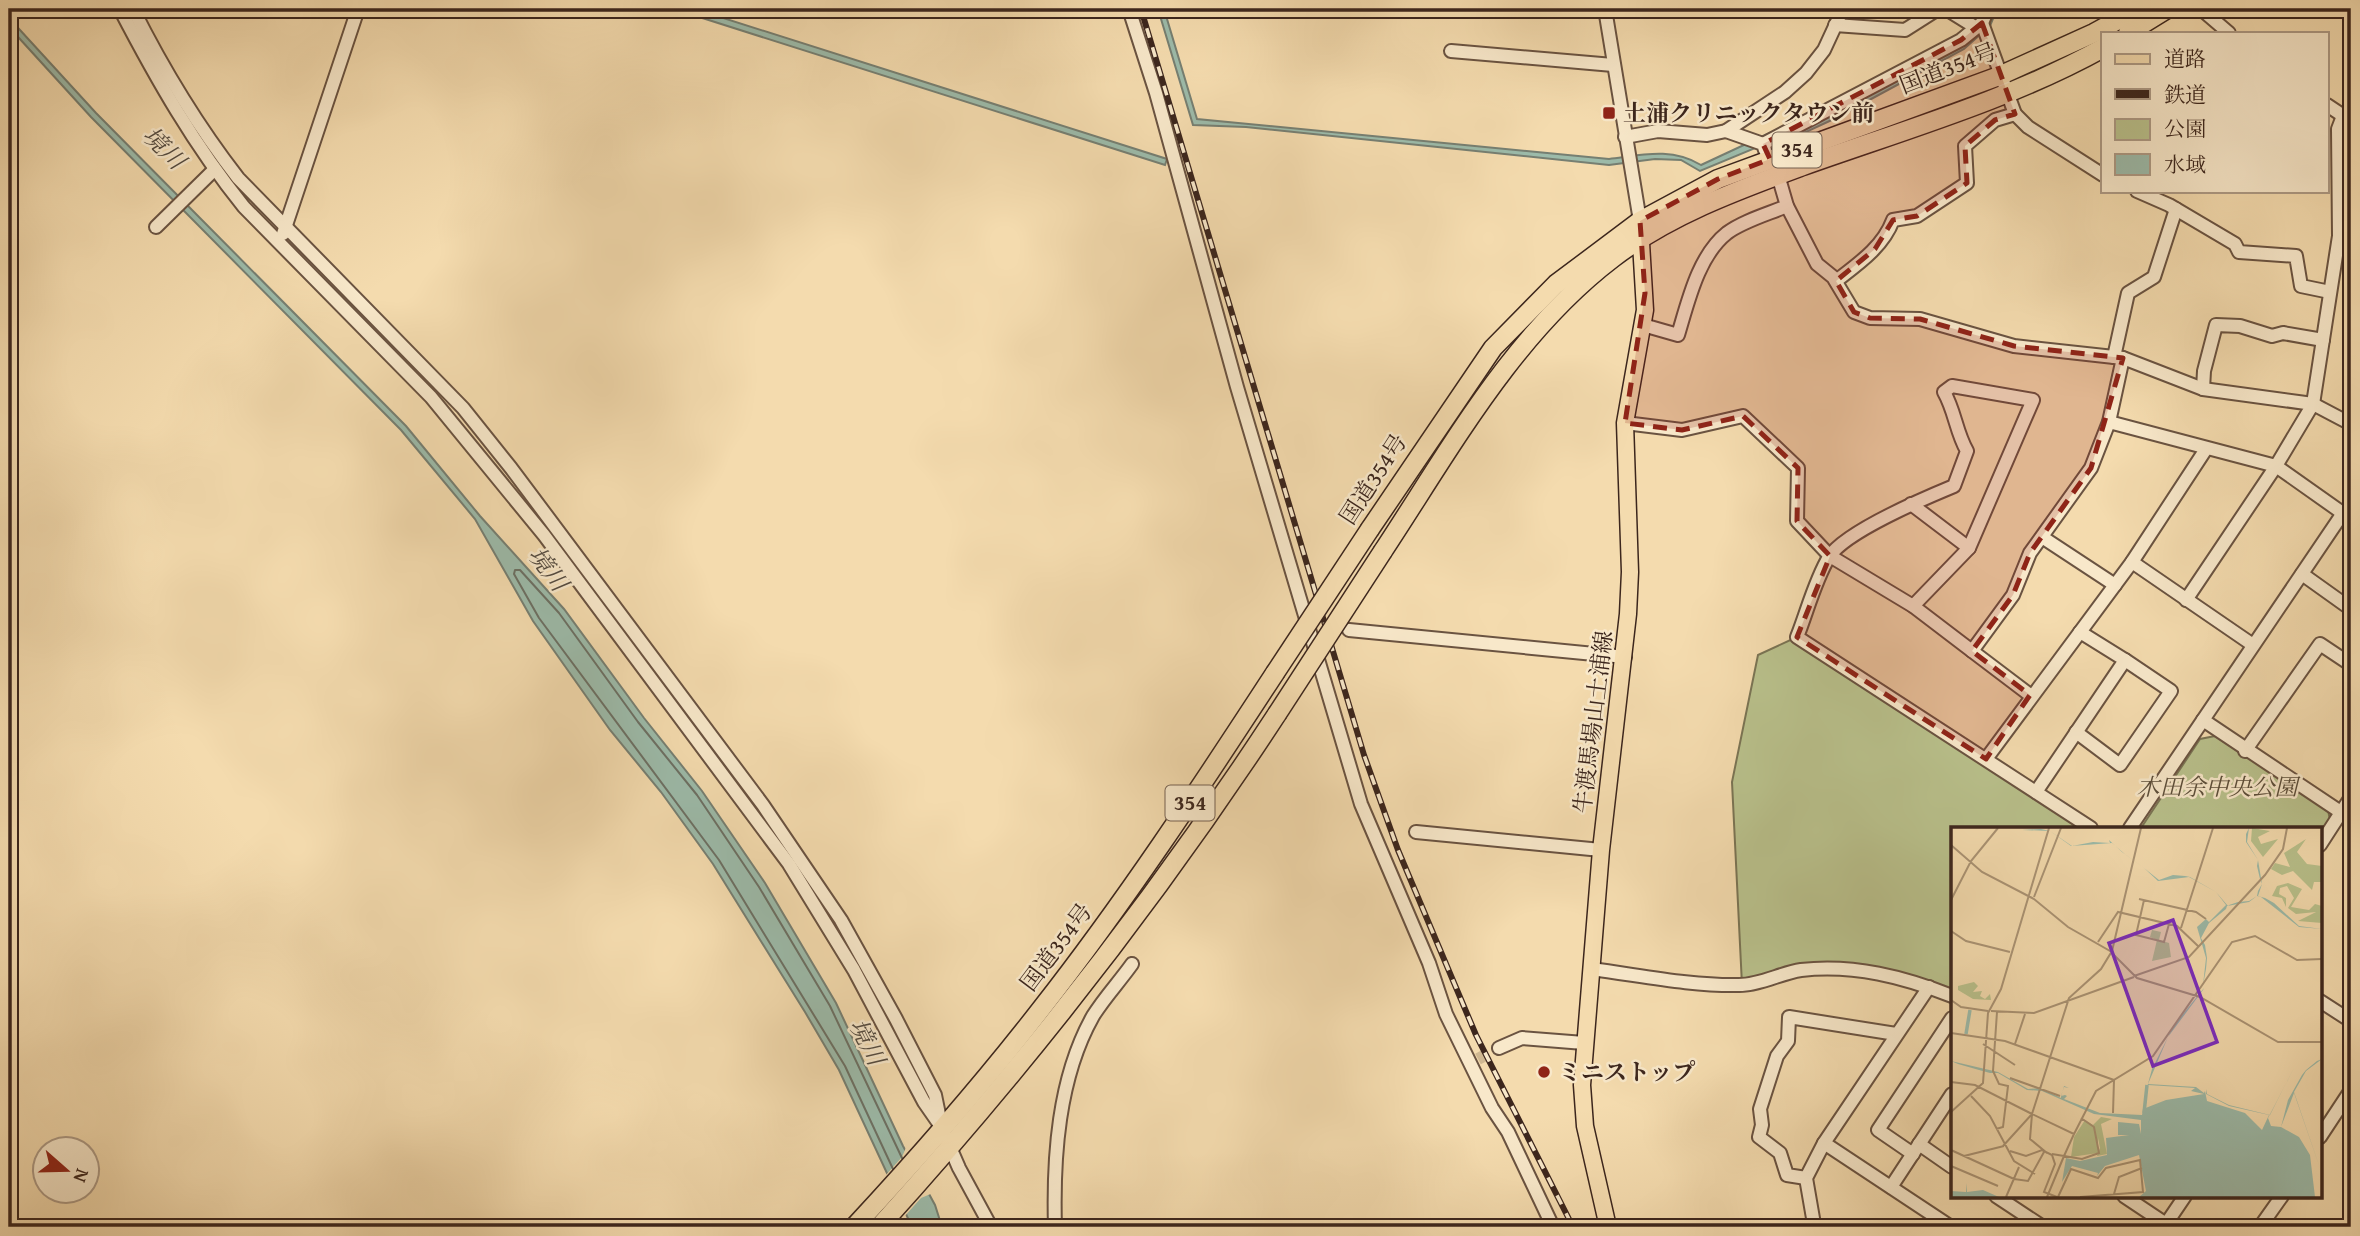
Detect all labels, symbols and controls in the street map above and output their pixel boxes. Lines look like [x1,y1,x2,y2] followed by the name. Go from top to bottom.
[2101,32,2328,192] legend
[1894,34,2001,101] street label: 国道354号
[2164,43,2206,74] text: 道路
[2164,79,2206,110] text: 鉄道
[1623,96,1874,129] place label: 土浦クリニックタウン前
[1601,105,1617,121] marker: 土浦クリニックタウン前
[2164,113,2206,144] text: 公園
[135,118,196,179] water label: 境川
[1772,132,1822,168] road number: 354
[2164,149,2206,180] text: 水域
[1331,427,1414,531] street label: 国道354号
[520,539,579,601] water label: 境川
[1565,629,1620,815] street label: 牛渡馬場山土浦線
[2137,770,2302,803] park label: 木田余中央公園
[1166,786,1214,820] road number: 354
[1951,827,2322,1198] inset map
[1012,896,1100,997] street label: 国道354号
[841,1012,895,1074] water label: 境川
[1558,1055,1695,1088] place label: ミニストップ
[1536,1064,1552,1080] marker: ミニストップ
[32,1134,102,1204] north arrow
[67,1165,97,1187] text: N

